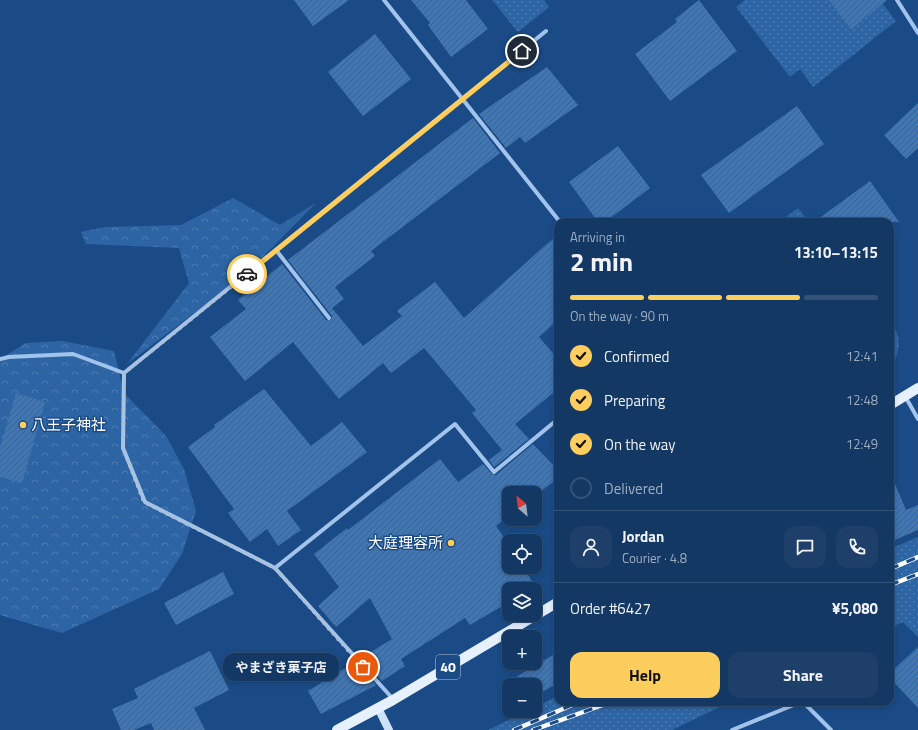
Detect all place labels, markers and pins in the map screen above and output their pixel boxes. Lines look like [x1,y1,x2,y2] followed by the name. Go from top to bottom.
[505,34,539,68] pin
[31,413,106,436] place label: 八王子神社
[18,420,28,430] marker: 八王子神社
[368,531,443,554] place label: 大庭理容所
[446,538,456,548] marker: 大庭理容所
[346,650,380,684] pin
[223,653,339,681] callout: やまざき菓子店

